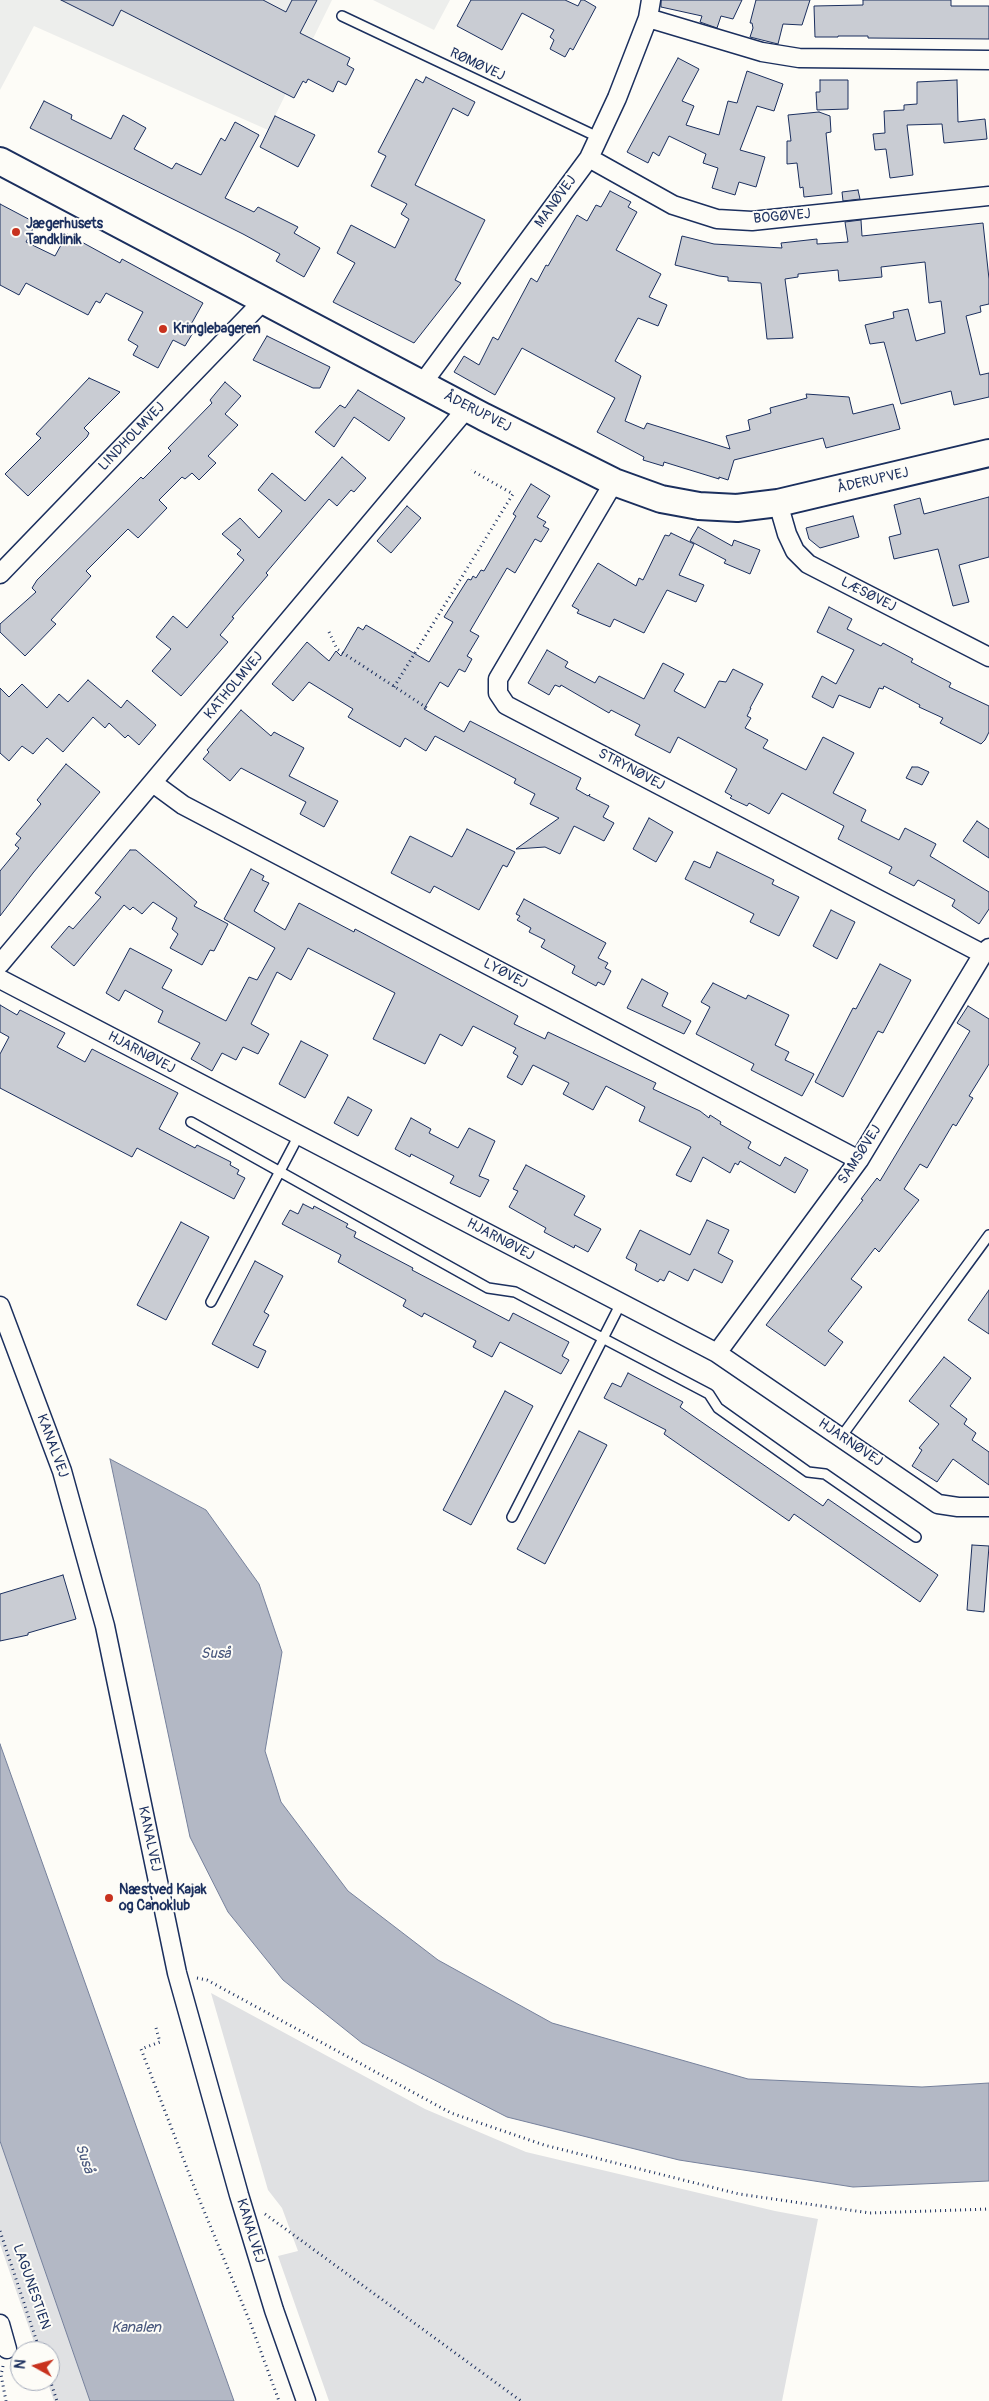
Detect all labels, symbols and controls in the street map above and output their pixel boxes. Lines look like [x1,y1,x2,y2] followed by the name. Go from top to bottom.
[447,45,507,85] street label: RØMØVEJ
[532,173,580,231] street label: MANØVEJ
[753,206,811,228] street label: BOGØVEJ
[26,216,103,248] place label: Jægerhusets Tandklinik
[10,226,22,238] marker: Jægerhusets Tandklinik
[173,321,261,337] place label: Kringlebageren
[157,323,169,335] marker: Kringlebageren
[441,388,513,436] street label: ÅDERUPVEJ
[95,399,169,475] street label: LINDHOLMVEJ
[836,465,910,497] street label: ÅDERUPVEJ
[838,574,898,616] street label: LÆSØVEJ
[201,649,267,723] street label: KATHOLMVEJ
[595,745,667,795] street label: STRYNØVEJ
[480,955,530,993] street label: LYØVEJ
[105,1028,177,1078] street label: HJARNØVEJ
[835,1122,885,1188] street label: SAMSØVEJ
[464,1215,536,1265] street label: HJARNØVEJ
[33,1412,71,1480] street label: KANALVEJ
[815,1415,885,1471] street label: HJARNØVEJ
[201,1645,231,1663] water label: Suså
[134,1805,164,1873] street label: KANALVEJ
[119,1882,207,1914] place label: Næstved Kajak og Canoklub
[103,1892,115,1904] marker: Næstved Kajak og Canoklub
[70,2142,98,2176] water label: Suså
[232,2197,268,2265] street label: KANALVEJ
[9,2242,53,2332] street label: LAGUNESTIEN
[111,2319,161,2337] water label: Kanalen
[10,2341,60,2391] north arrow
[12,2358,30,2370] text: N

